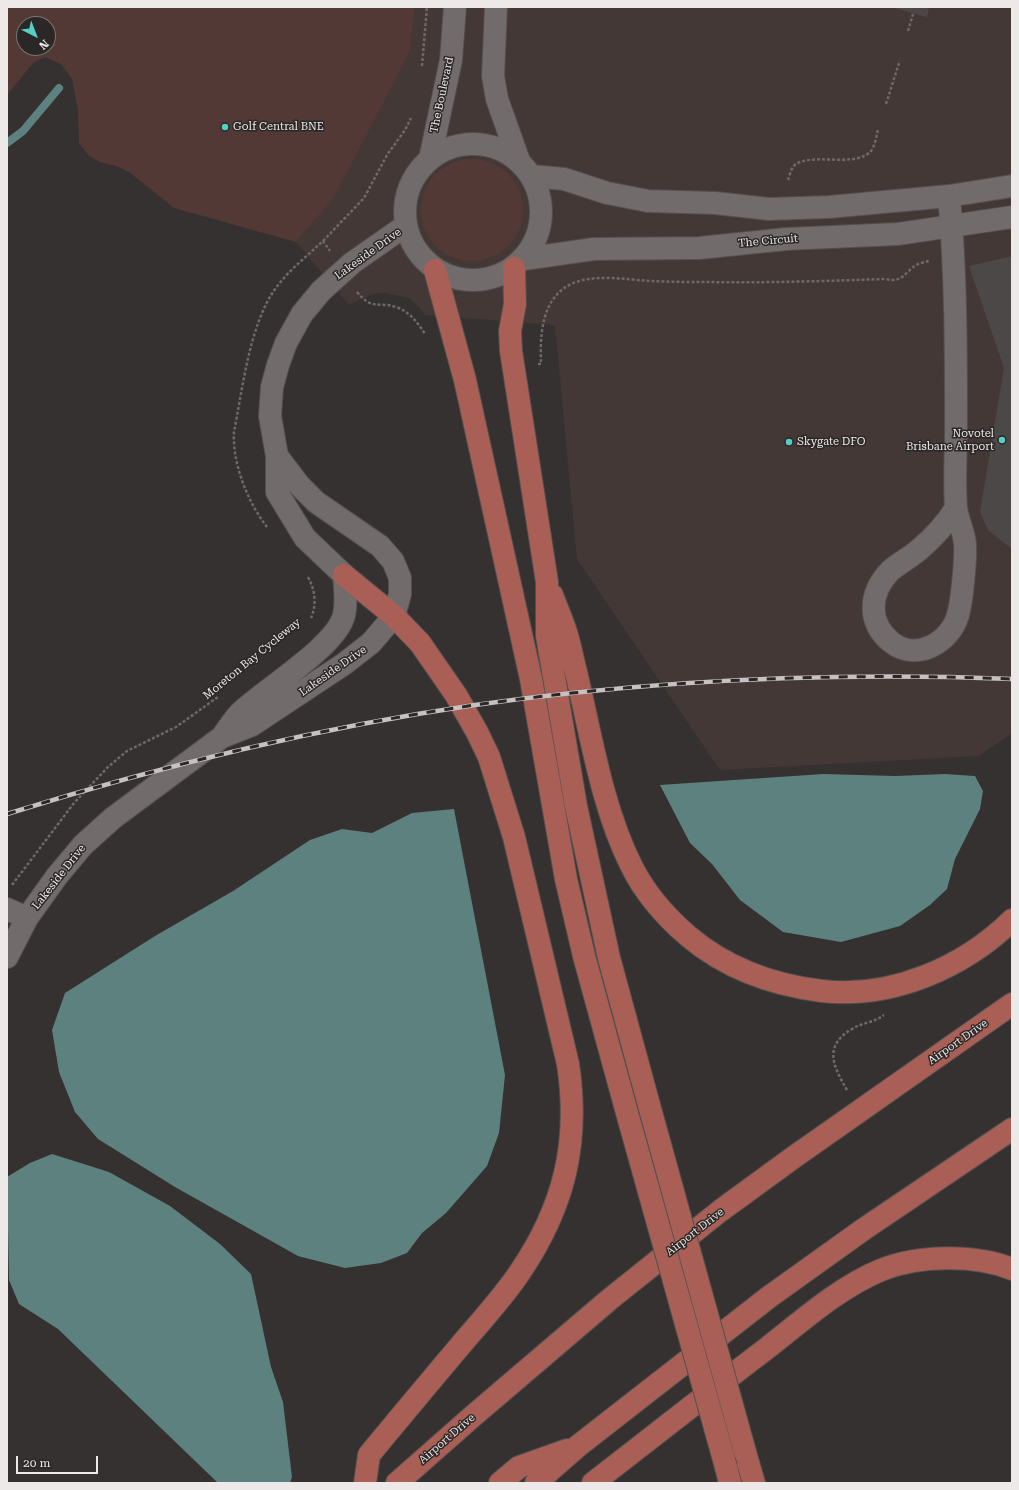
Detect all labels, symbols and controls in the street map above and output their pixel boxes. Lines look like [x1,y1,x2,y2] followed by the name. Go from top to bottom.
[16,16,56,56] north arrow
[36,37,51,52] text: N
[428,56,456,134] street label: The Boulevard
[233,120,324,134] place label: Golf Central BNE
[220,122,230,132] marker: Golf Central BNE
[332,225,404,283] street label: Lakeside Drive
[738,232,798,250] street label: The Circuit
[906,427,994,453] place label: Novotel Brisbane Airport
[797,435,866,449] place label: Skygate DFO
[997,435,1007,445] marker: Novotel Brisbane Airport
[784,437,794,447] marker: Skygate DFO
[201,616,303,702] street label: Moreton Bay Cycleway
[297,643,369,699] street label: Lakeside Drive
[30,842,88,912] street label: Lakeside Drive
[926,1017,990,1067] street label: Airport Drive
[663,1205,727,1259] street label: Airport Drive
[416,1411,478,1467] street label: Airport Drive
[18,1448,100,1474] scale bar
[23,1456,50,1470] text: 20 m

